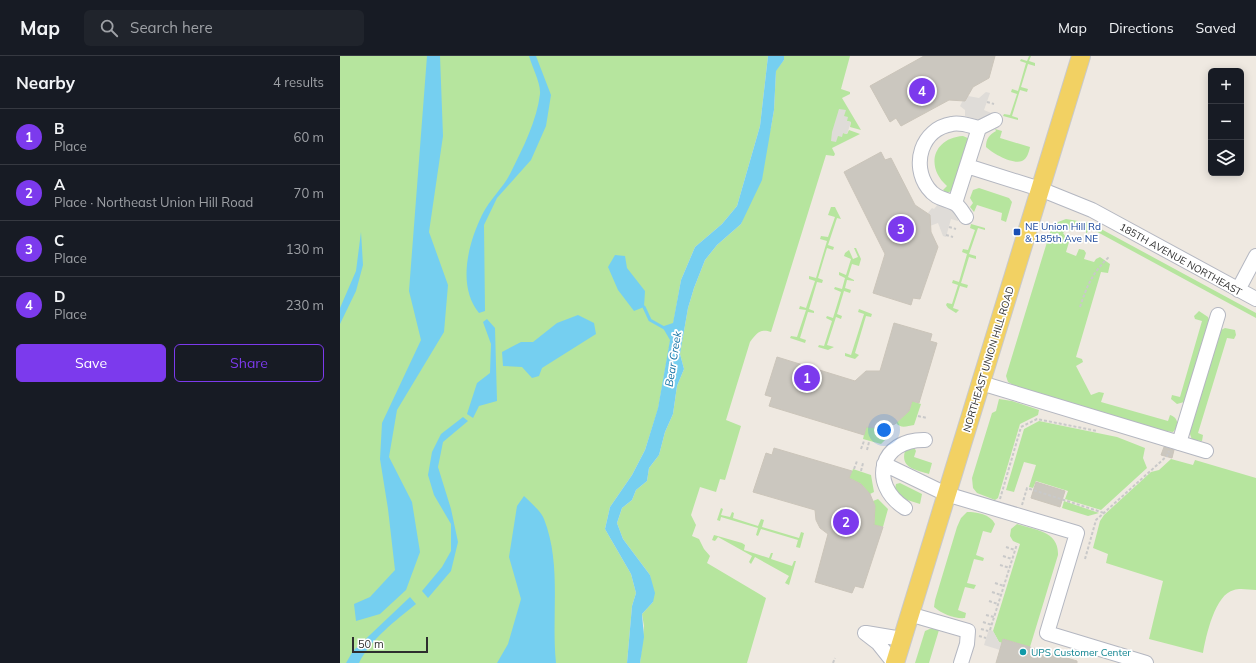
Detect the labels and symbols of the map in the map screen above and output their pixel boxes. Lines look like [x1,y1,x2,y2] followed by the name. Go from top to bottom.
[909,76,935,106] pin: 4
[888,214,914,244] pin: 3
[1025,220,1101,245] place label: NE Union Hill Rd & 185th Ave NE
[1117,220,1244,299] street label: 185TH AVENUE NORTHEAST
[1012,227,1022,237] marker: NE Union Hill Rd & 185th Ave NE
[960,285,1017,434] street label: NORTHEAST UNION HILL ROAD
[662,330,684,388] water label: Bear Creek
[794,363,820,393] pin: 1
[874,420,894,440] your location
[833,507,859,537] pin: 2
[352,635,428,654] scale bar
[1031,646,1131,659] place label: UPS Customer Center
[1018,647,1028,657] marker: UPS Customer Center

